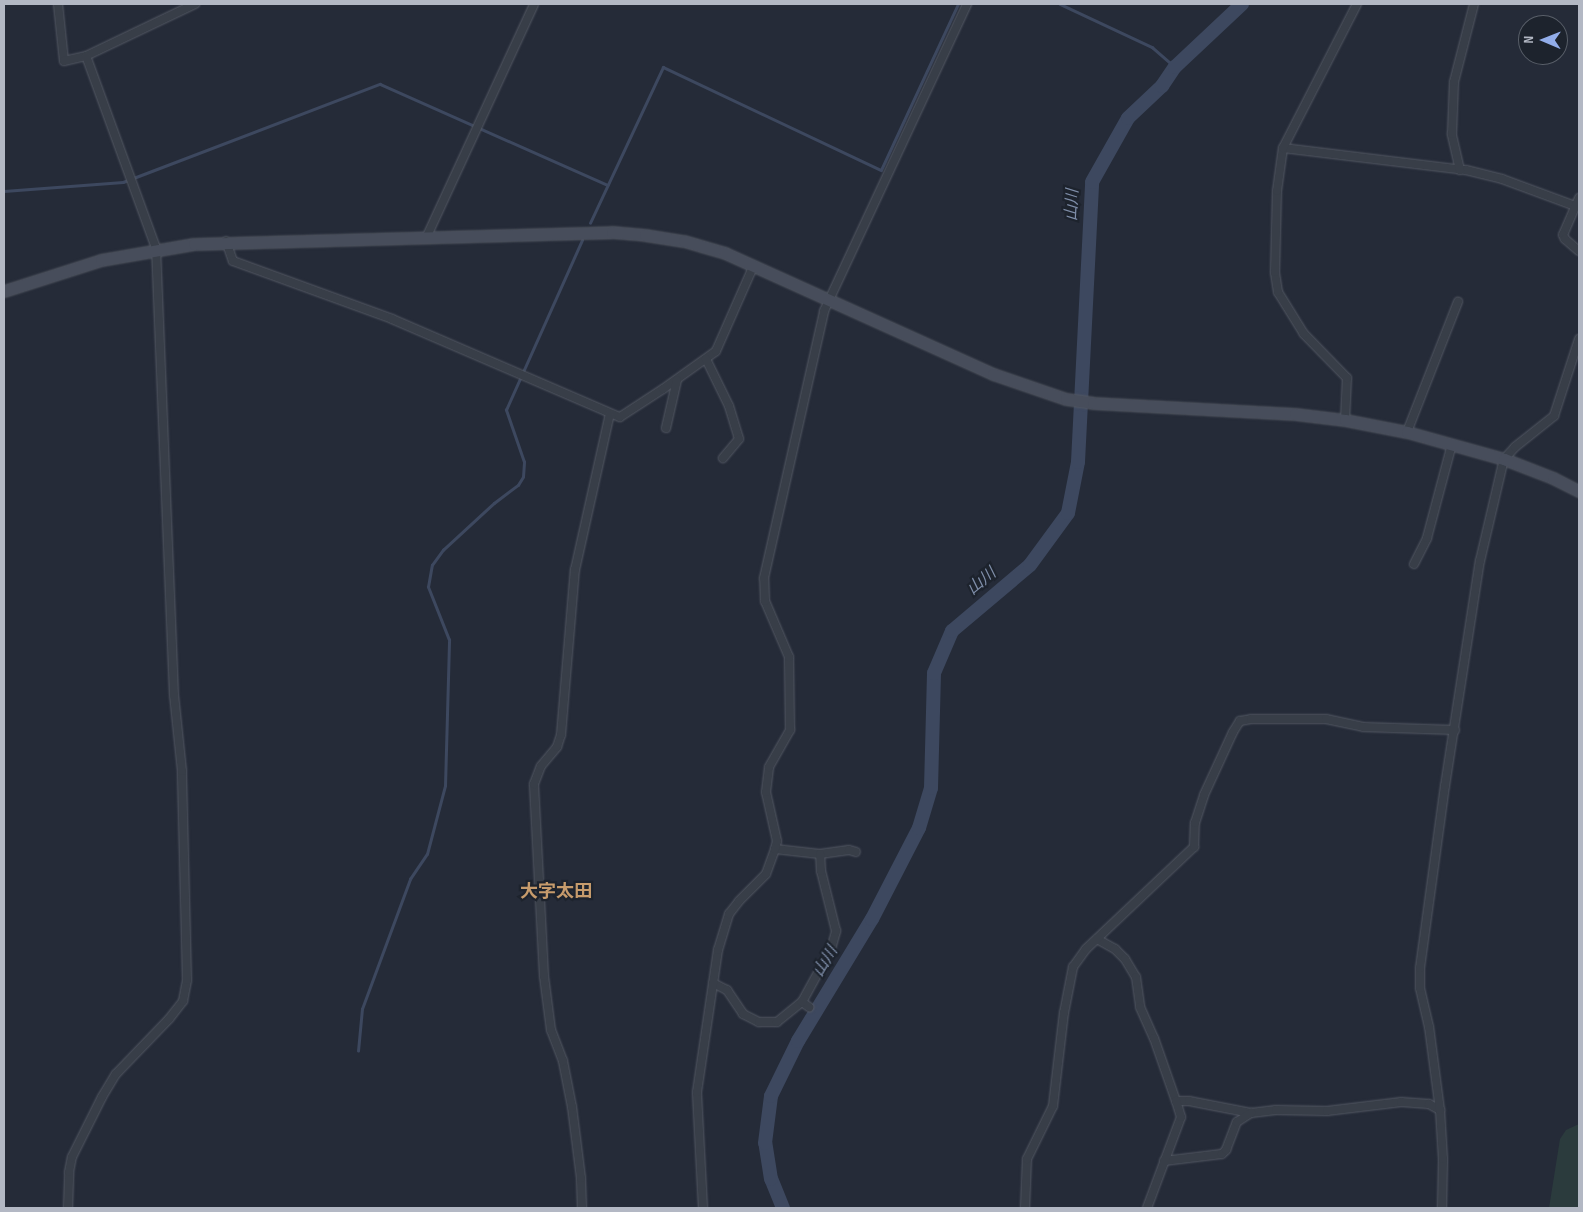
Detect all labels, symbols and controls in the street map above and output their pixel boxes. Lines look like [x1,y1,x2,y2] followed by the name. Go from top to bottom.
[1518,15,1568,65] north arrow
[1520,36,1537,44] text: N
[1063,189,1083,221] water label: 山川
[964,564,1000,600] water label: 山川
[520,881,592,903] district label: 大字太田
[810,943,842,981] water label: 山川

